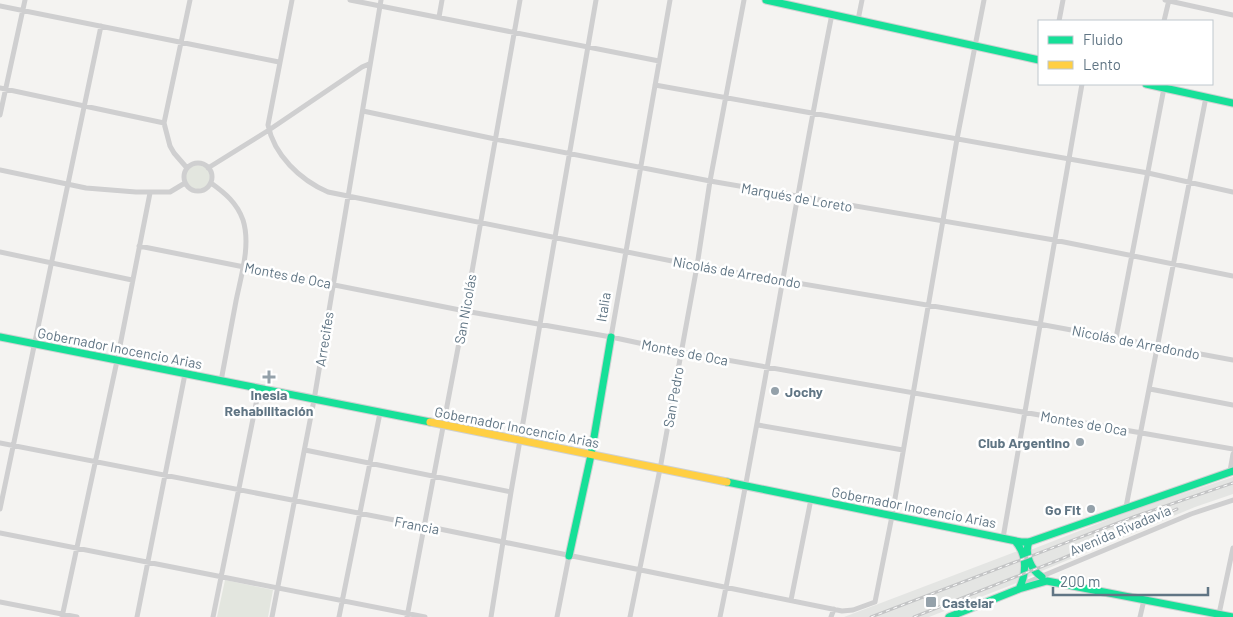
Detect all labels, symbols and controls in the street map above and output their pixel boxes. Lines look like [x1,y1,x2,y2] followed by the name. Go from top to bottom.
[1038,20,1213,85] legend
[1083,30,1123,48] text: Fluido
[1083,55,1121,73] text: Lento
[740,179,854,215] street label: Marqués de Loreto
[672,252,802,292] street label: Nicolás de Arredondo
[243,258,333,292] street label: Montes de Oca
[450,272,480,345] street label: San Nicolás
[592,291,614,323] street label: Italia
[311,310,337,368] street label: Arrecifes
[1071,321,1201,363] street label: Nicolás de Arredondo
[36,324,204,372] street label: Gobernador Inocencio Arias
[640,335,730,369] street label: Montes de Oca
[659,365,687,429] street label: San Pedro
[262,370,276,384] marker: Inesia Rehabilitación
[785,383,823,400] place label: Jochy
[769,385,781,397] marker: Jochy
[225,386,313,419] place label: Inesia Rehabilitación
[433,403,601,451] street label: Gobernador Inocencio Arias
[1039,407,1129,439] street label: Montes de Oca
[978,434,1070,451] place label: Club Argentino
[1074,436,1086,448] marker: Club Argentino
[830,483,998,531] street label: Gobernador Inocencio Arias
[1045,501,1081,518] place label: Go Fit
[1067,501,1173,559] street label: Avenida Rivadavia
[1085,503,1097,515] marker: Go Fit
[393,512,441,538] street label: Francia
[1053,564,1208,596] scale bar
[1060,572,1100,590] text: 200 m
[942,594,995,611] place label: Castelar
[924,595,938,609] marker: Castelar

